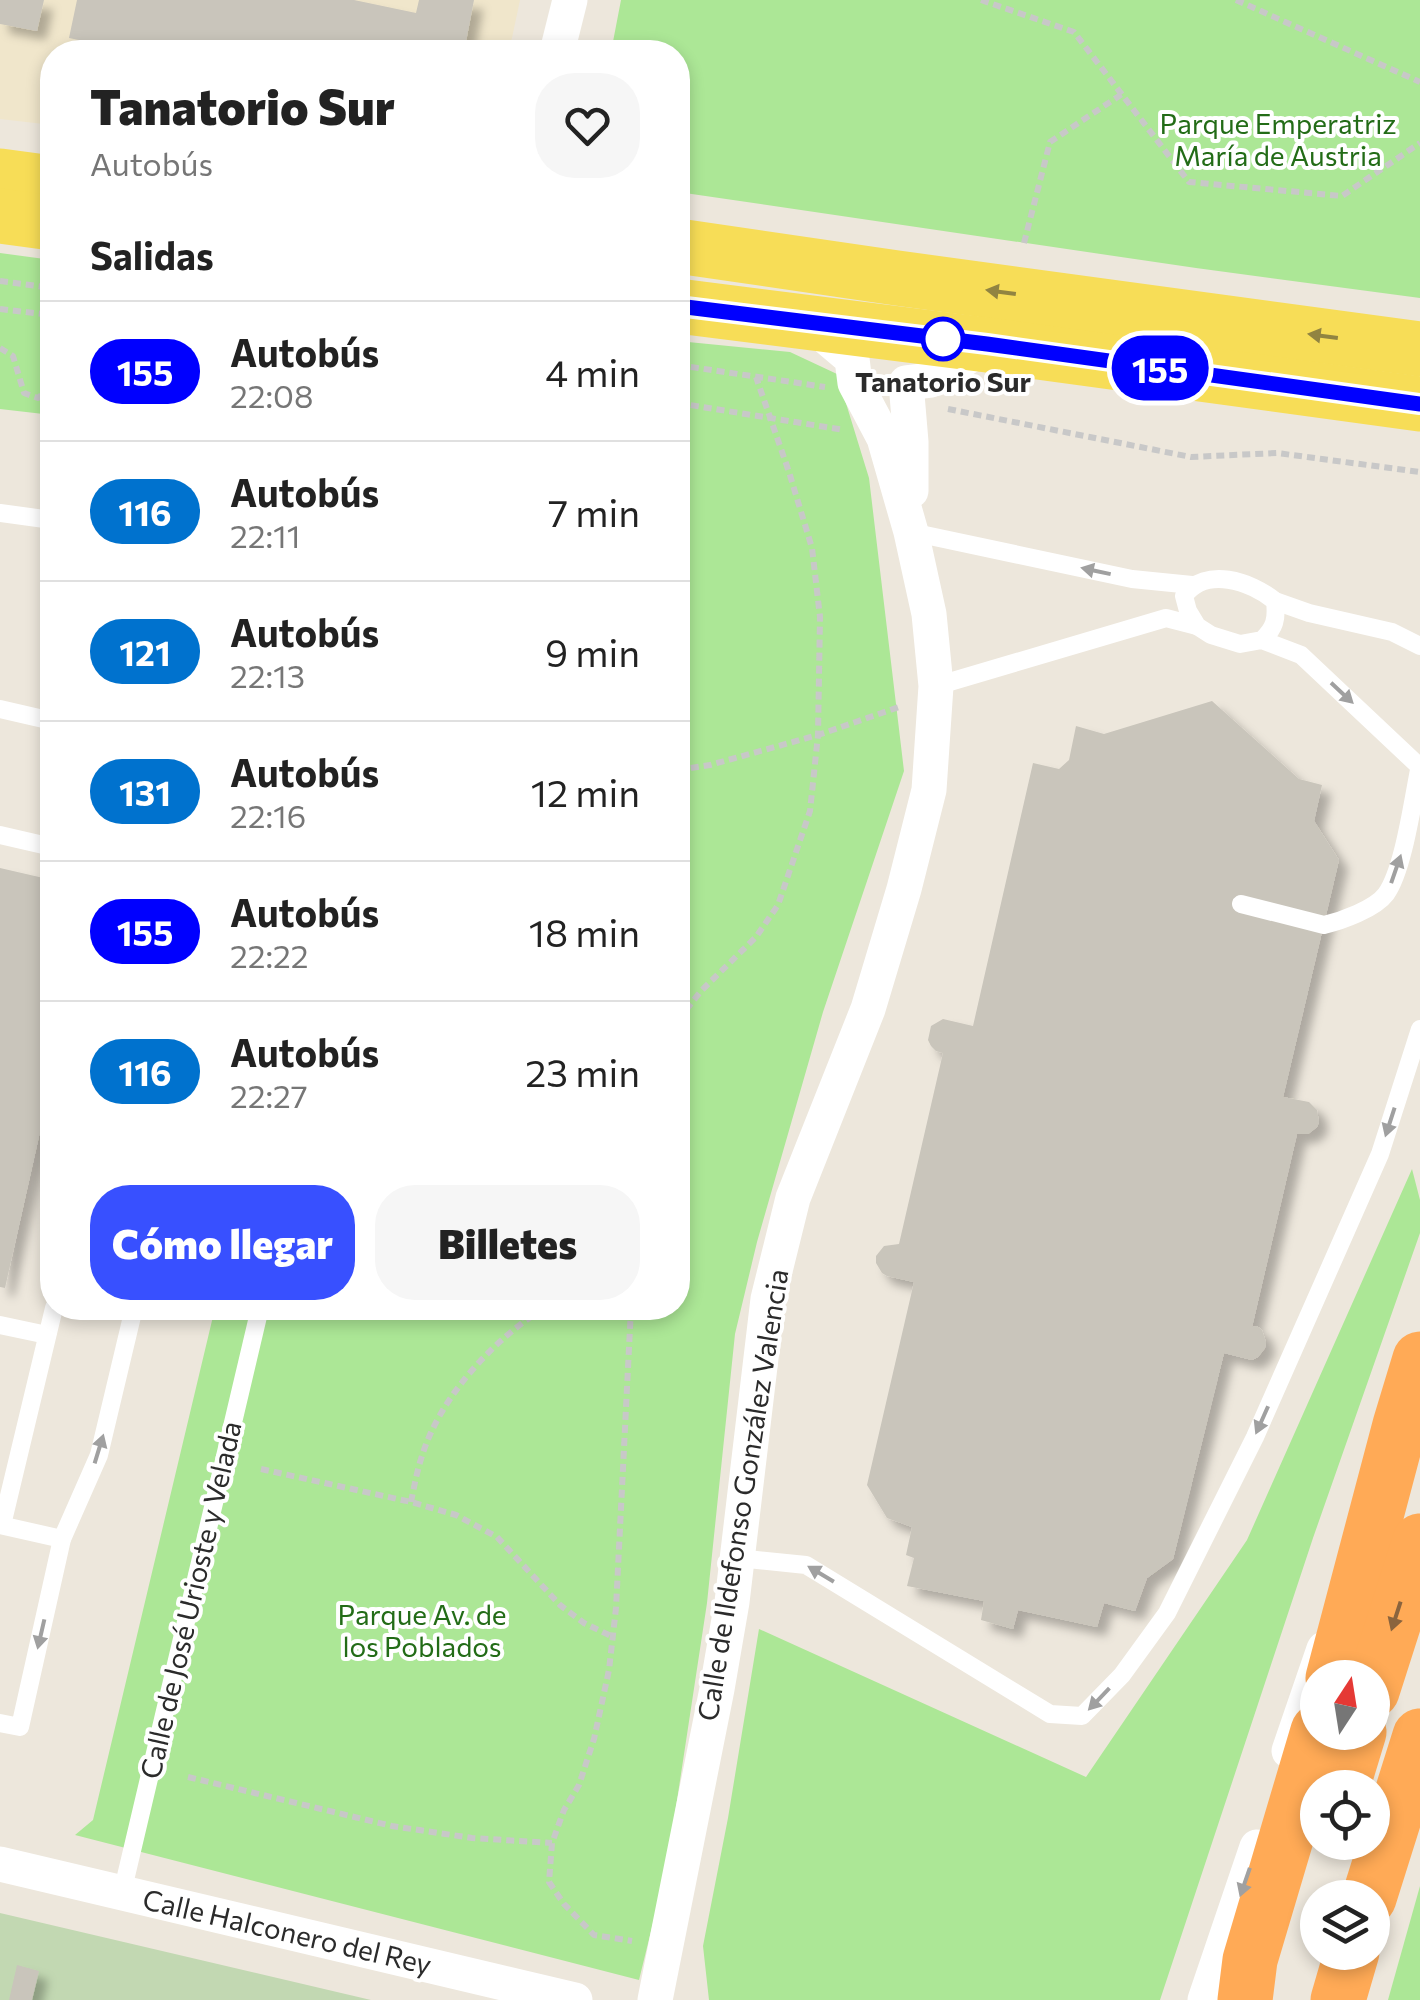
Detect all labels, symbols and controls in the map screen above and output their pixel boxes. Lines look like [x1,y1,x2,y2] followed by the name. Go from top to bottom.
[535,73,640,178] button: heart
[90,76,395,135] text: Tanatorio Sur
[1160,106,1396,172] park label: Parque Emperatriz María de Austria
[90,143,213,183] text: Autobús
[90,231,214,278] text: Salidas
[985,284,1017,300] one-way arrow
[922,318,964,360] marker: Tanatorio Sur
[230,328,379,375] text: Autobús
[1307,328,1339,344] one-way arrow
[1102,336,1218,400] line badge: 155
[1132,347,1188,390] text: 155
[545,348,640,395] text: 4 min
[117,350,173,393] text: 155
[855,364,1031,398] place label: Tanatorio Sur
[230,375,313,415] text: 22:08
[230,468,379,515] text: Autobús
[548,488,640,535] text: 7 min
[118,490,172,533] text: 116
[230,515,300,555] text: 22:11
[1080,563,1111,578] one-way arrow
[230,608,379,655] text: Autobús
[545,628,640,675] text: 9 min
[119,630,171,673] text: 121
[230,655,305,695] text: 22:13
[1330,681,1354,704] one-way arrow
[230,748,379,795] text: Autobús
[531,768,640,815] text: 12 min
[119,770,171,813] text: 131
[230,795,306,835] text: 22:16
[1389,854,1404,884] one-way arrow
[230,888,379,935] text: Autobús
[529,908,640,955] text: 18 min
[117,910,173,953] text: 155
[230,935,309,975] text: 22:22
[230,1028,379,1075] text: Autobús
[525,1048,640,1095] text: 23 min
[118,1050,172,1093] text: 116
[230,1075,308,1115] text: 22:27
[1382,1107,1397,1137] one-way arrow
[90,1185,355,1300] button: Cómo llegar
[375,1185,640,1300] button: Billetes
[689,1266,795,1723] street label: Calle de Ildefonso González Valencia
[1254,1405,1270,1435] one-way arrow
[132,1418,248,1782] street label: Calle de José Urioste y Velada
[92,1433,107,1464] one-way arrow
[807,1566,835,1583] one-way arrow
[337,1597,507,1663] park label: Parque Av. de los Poblados
[1388,1601,1403,1631] one-way arrow
[32,1619,48,1650] one-way arrow
[1300,1660,1390,1750] north arrow
[1300,1660,1390,1970] map controls
[1087,1687,1111,1711] one-way arrow
[1300,1770,1390,1860] button: locate
[1237,1867,1252,1897] one-way arrow
[1300,1880,1390,1970] button: layers
[140,1881,435,1981] street label: Calle Halconero del Rey

